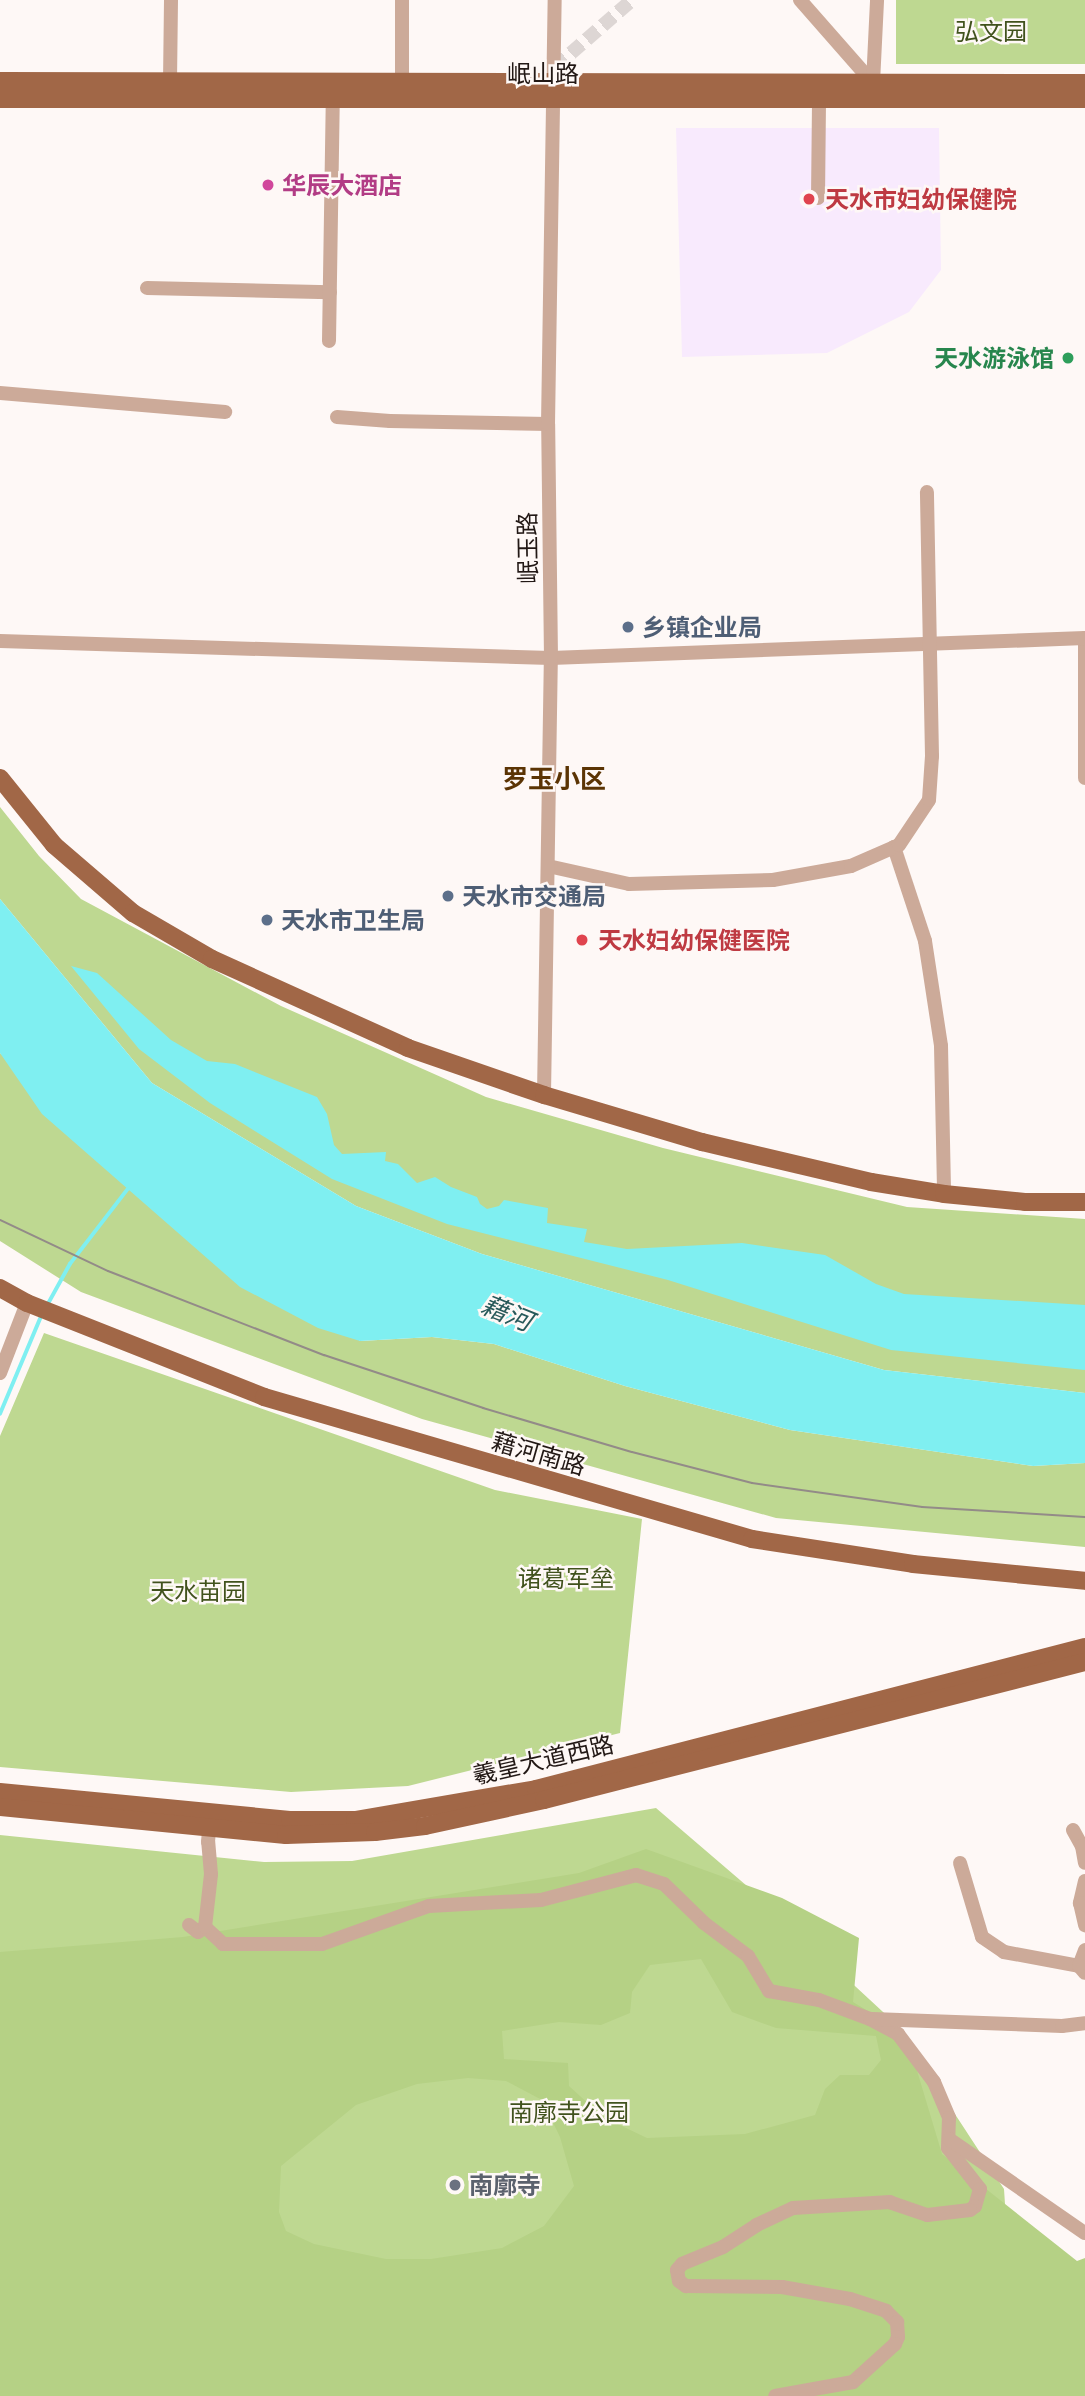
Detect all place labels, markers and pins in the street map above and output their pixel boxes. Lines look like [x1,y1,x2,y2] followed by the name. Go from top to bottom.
[282,171,402,199] place label: 华辰大酒店
[260,177,276,193] marker: 华辰大酒店
[825,185,1017,213] place label: 天水市妇幼保健院
[799,189,819,209] marker: 天水市妇幼保健院
[934,344,1054,372] place label: 天水游泳馆
[1060,350,1076,366] marker: 天水游泳馆
[642,613,762,641] place label: 乡镇企业局
[620,619,636,635] marker: 乡镇企业局
[462,882,606,910] place label: 天水市交通局
[440,888,456,904] marker: 天水市交通局
[281,906,425,934] place label: 天水市卫生局
[259,912,275,928] marker: 天水市卫生局
[598,926,790,954] place label: 天水妇幼保健医院
[572,930,592,950] marker: 天水妇幼保健医院
[469,2171,541,2199] place label: 南廓寺
[447,2177,463,2193] marker: 南廓寺

